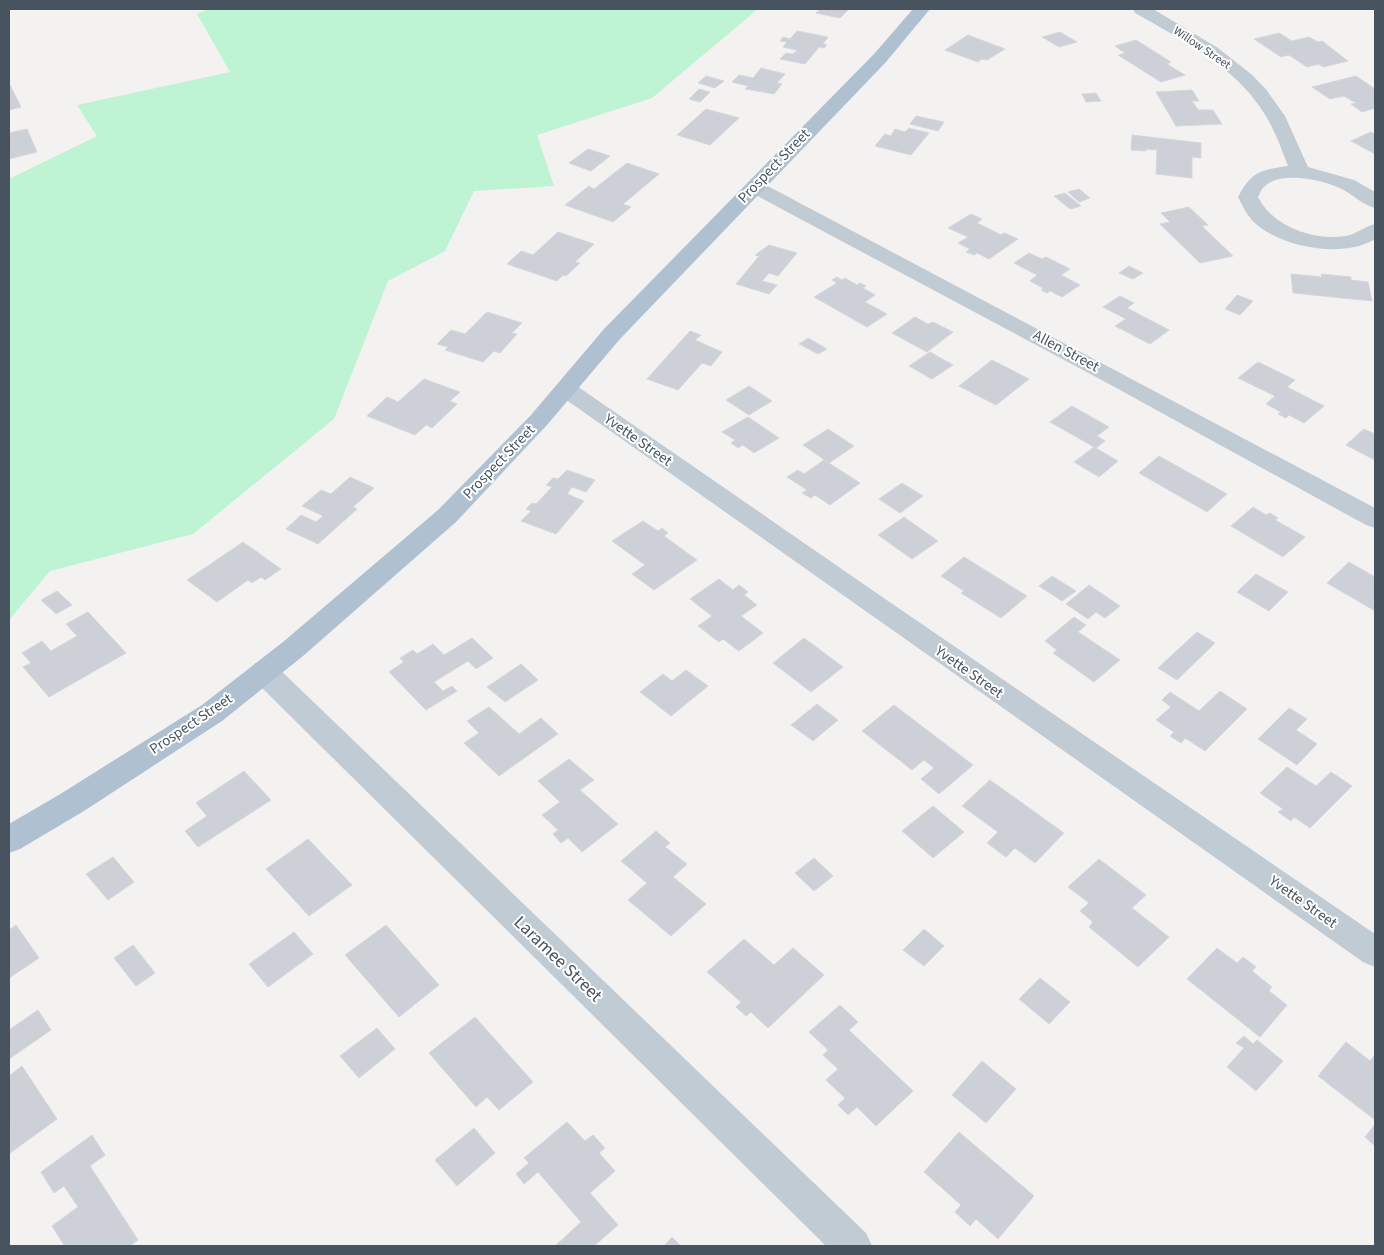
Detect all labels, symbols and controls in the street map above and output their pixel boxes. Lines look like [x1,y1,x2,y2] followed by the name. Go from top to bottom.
[1170,22,1234,74] street label: Willow Street
[733,124,815,208] street label: Prospect Street
[1029,325,1103,377] street label: Allen Street
[599,408,676,471] street label: Yvette Street
[458,420,540,504] street label: Prospect Street
[930,640,1007,703] street label: Yvette Street
[145,688,237,760] street label: Prospect Street
[1264,870,1341,933] street label: Yvette Street
[508,910,608,1008] street label: Laramee Street

